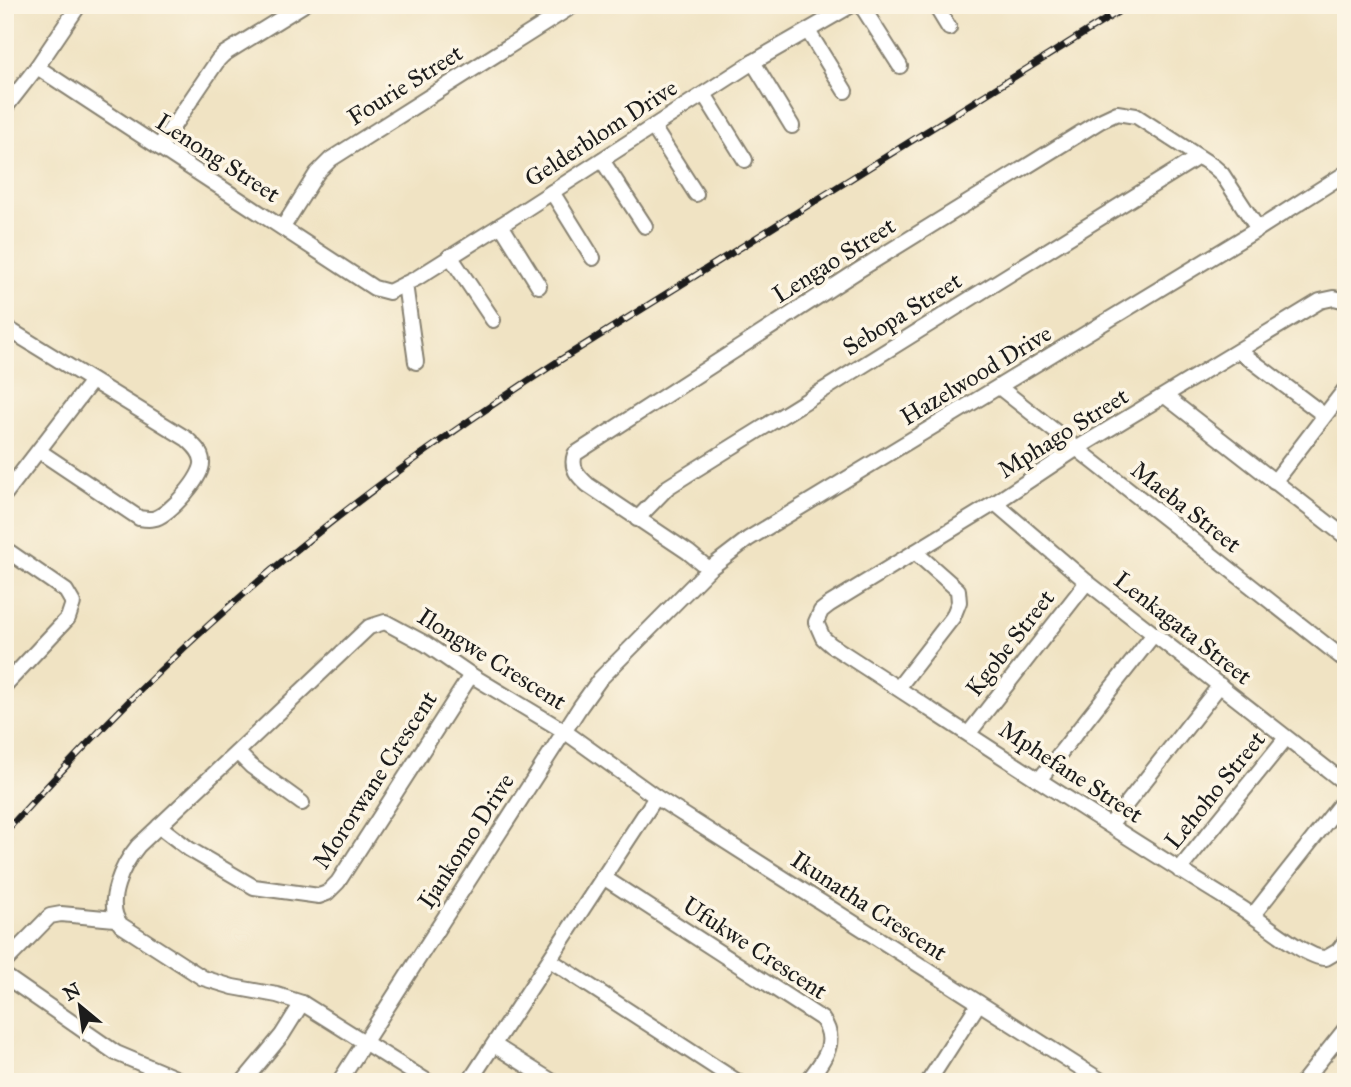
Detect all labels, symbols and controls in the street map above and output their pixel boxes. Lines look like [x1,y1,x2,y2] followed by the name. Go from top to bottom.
[342,37,469,132] street label: Fourie Street
[519,73,683,193] street label: Gelderblom Drive
[150,107,286,210] street label: Lenong Street
[767,210,901,310] street label: Lengao Street
[837,265,967,362] street label: Sebopa Street
[895,318,1057,432] street label: Hazelwood Drive
[992,381,1134,485] street label: Mphago Street
[1125,455,1247,560] street label: Maeba Street
[1108,565,1258,691] street label: Lenkagata Street
[959,583,1061,702] street label: Kgobe Street
[412,601,572,717] street label: Ilongwe Crescent
[306,685,444,875] street label: Mororwane Crescent
[993,714,1149,830] street label: Mphefane Street
[1158,724,1272,855] street label: Lehoho Street
[411,768,521,914] street label: Ijankomo Drive
[785,844,953,968] street label: Ikunatha Crescent
[677,890,833,1006] street label: Ufukwe Crescent
[46,972,116,1042] north arrow
[59,978,85,1006] text: N

